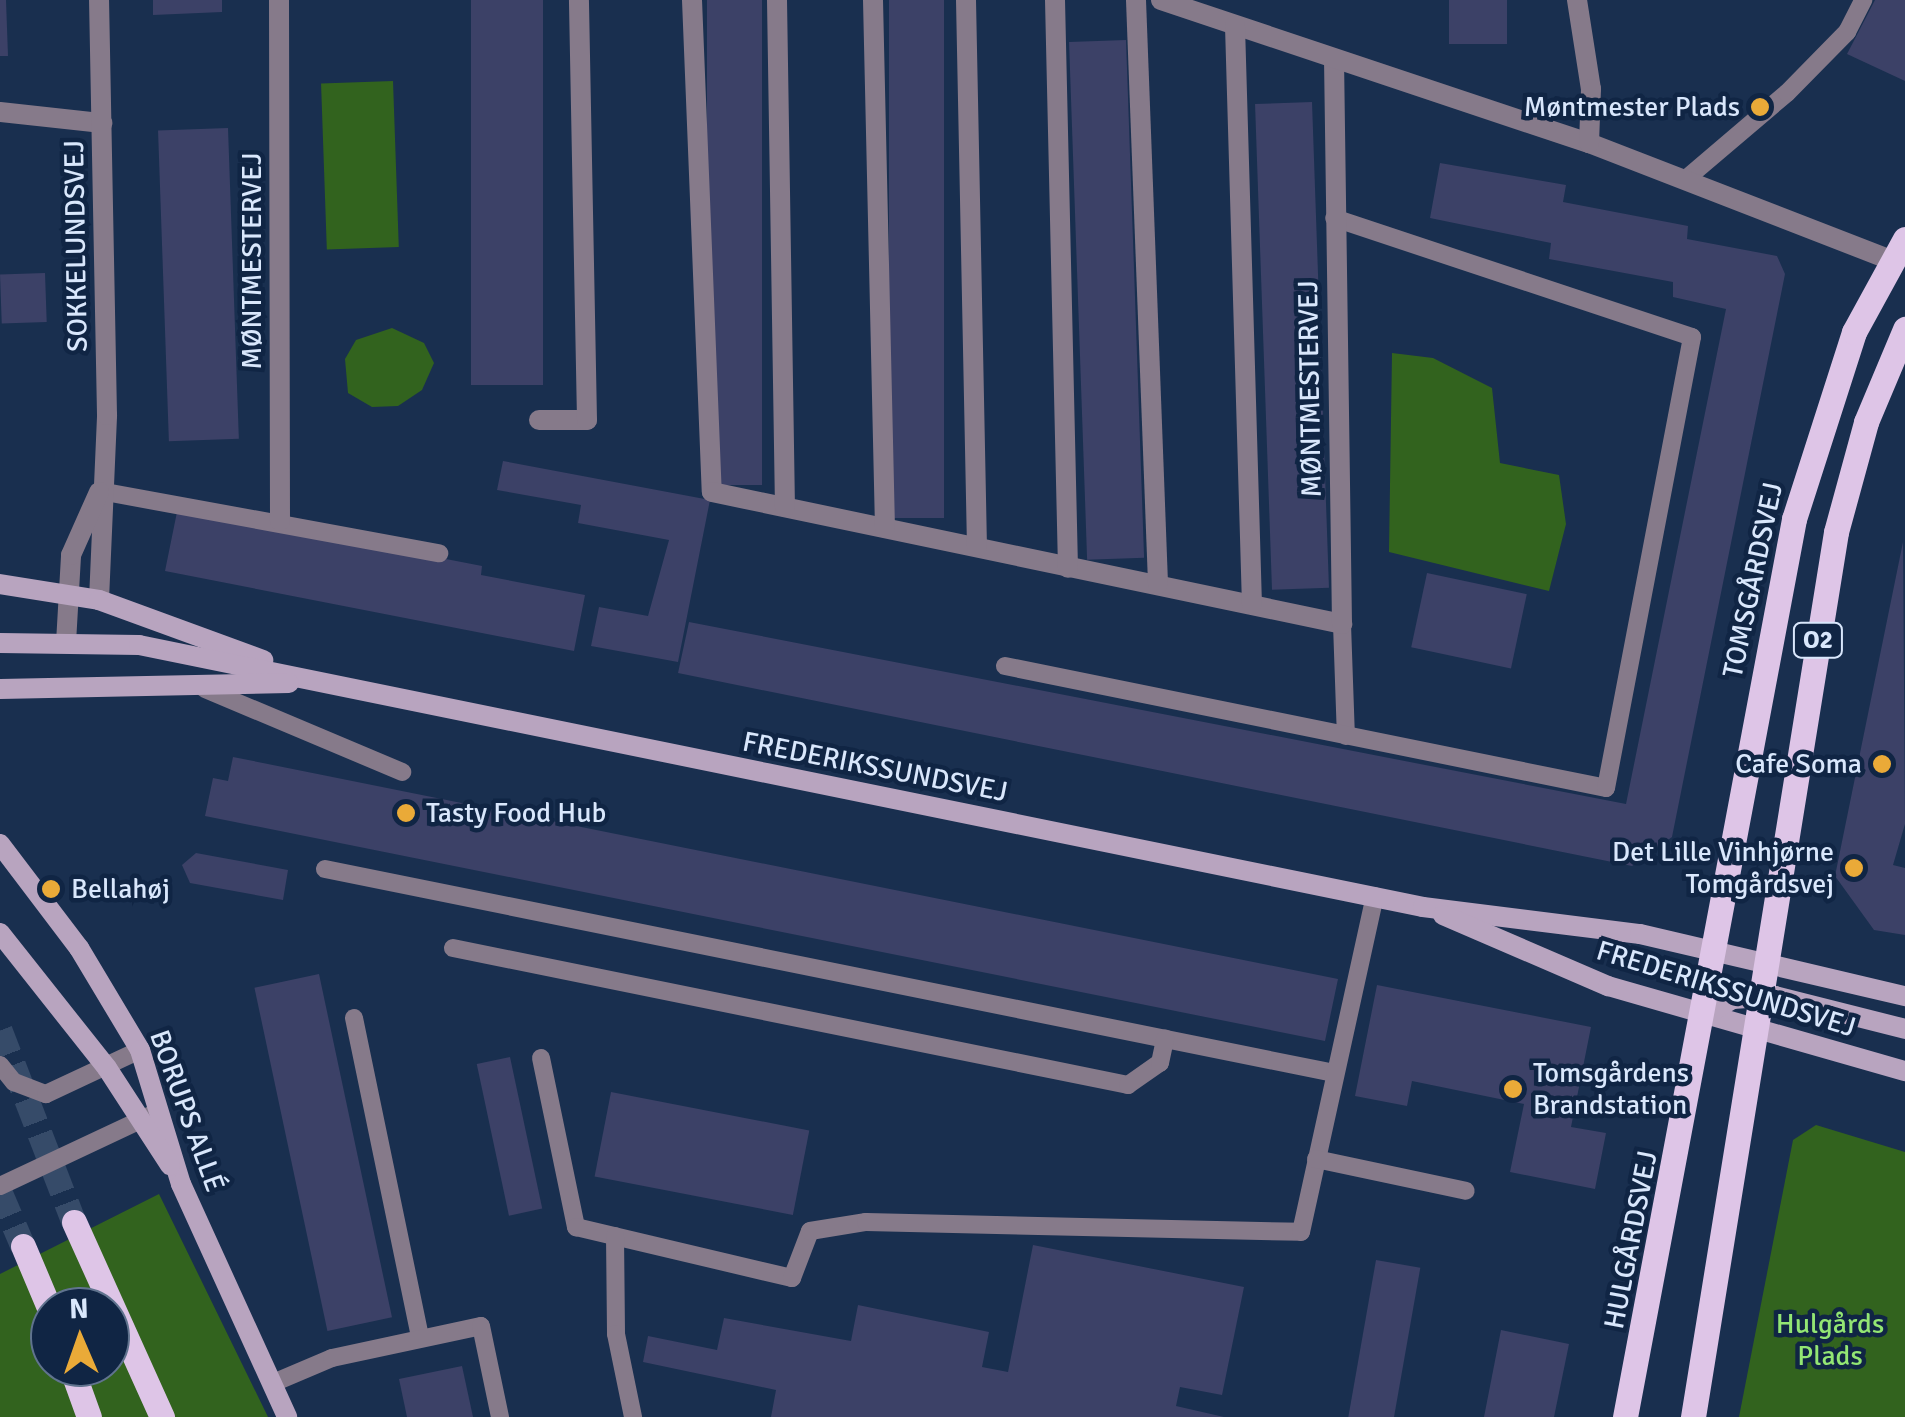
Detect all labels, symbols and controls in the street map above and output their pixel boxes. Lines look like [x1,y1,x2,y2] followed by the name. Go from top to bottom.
[1524,90,1740,124] place label: Møntmester Plads
[1749,96,1771,118] marker: Møntmester Plads
[57,140,95,352] street label: SOKKELUNDSVEJ
[235,152,269,370] street label: MØNTMESTERVEJ
[1291,280,1329,498] street label: MØNTMESTERVEJ
[1716,479,1790,681] street label: TOMSGÅRDSVEJ
[1790,620,1846,660] road number: O2
[740,725,1010,809] street label: FREDERIKSSUNDSVEJ
[1735,747,1862,781] place label: Cafe Soma
[1871,753,1893,775] marker: Cafe Soma
[426,796,606,830] place label: Tasty Food Hub
[395,802,417,824] marker: Tasty Food Hub
[1612,835,1834,901] place label: Det Lille Vinhjørne Tomgårdsvej
[1843,857,1865,879] marker: Det Lille Vinhjørne Tomgårdsvej
[71,872,170,906] place label: Bellahøj
[40,878,62,900] marker: Bellahøj
[1592,934,1860,1044] street label: FREDERIKSSUNDSVEJ
[142,1026,232,1196] street label: BORUPS ALLÉ
[1533,1056,1689,1122] place label: Tomsgårdens Brandstation
[1502,1078,1524,1100] marker: Tomsgårdens Brandstation
[1597,1148,1665,1332] street label: HULGÅRDSVEJ
[30,1287,130,1387] north arrow
[69,1292,89,1326] text: N
[1776,1307,1884,1373] park label: Hulgårds Plads

